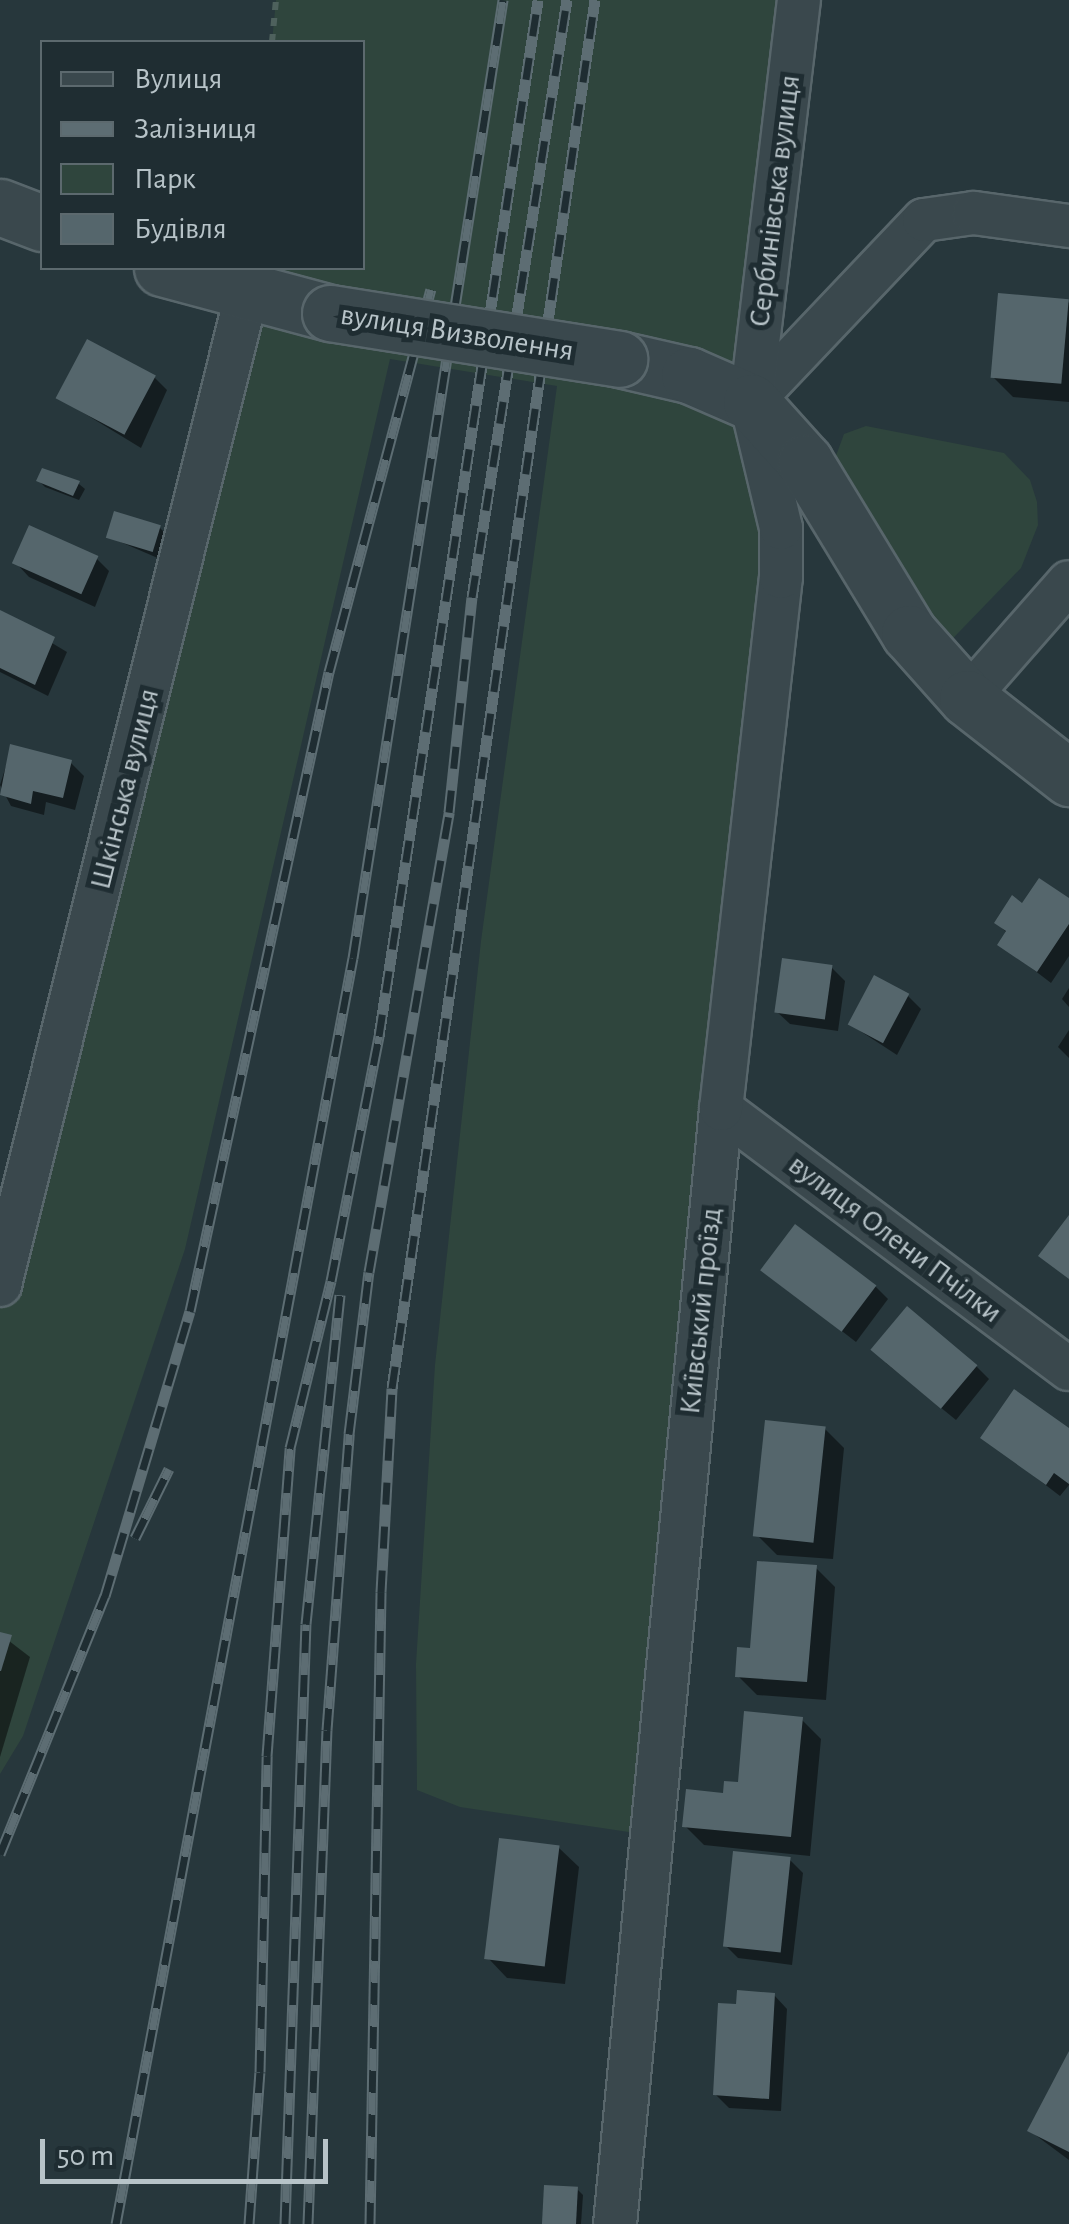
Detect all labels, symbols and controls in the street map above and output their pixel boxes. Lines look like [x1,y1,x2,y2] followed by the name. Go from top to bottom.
[40,40,365,270] legend
[134,64,222,94] text: Вулиця
[742,73,808,329] street label: Сербинівська вулиця
[134,114,257,144] text: Залізниця
[134,164,196,194] text: Парк
[134,214,227,244] text: Будівля
[338,297,576,369] street label: вулиця Визволення
[83,685,167,893] street label: Шкінська вулиця
[781,1147,1009,1331] street label: вулиця Олени Пчілки
[672,1206,730,1416] street label: Київський проїзд
[45,2119,332,2181] scale bar
[57,2141,114,2171] text: 50 m

